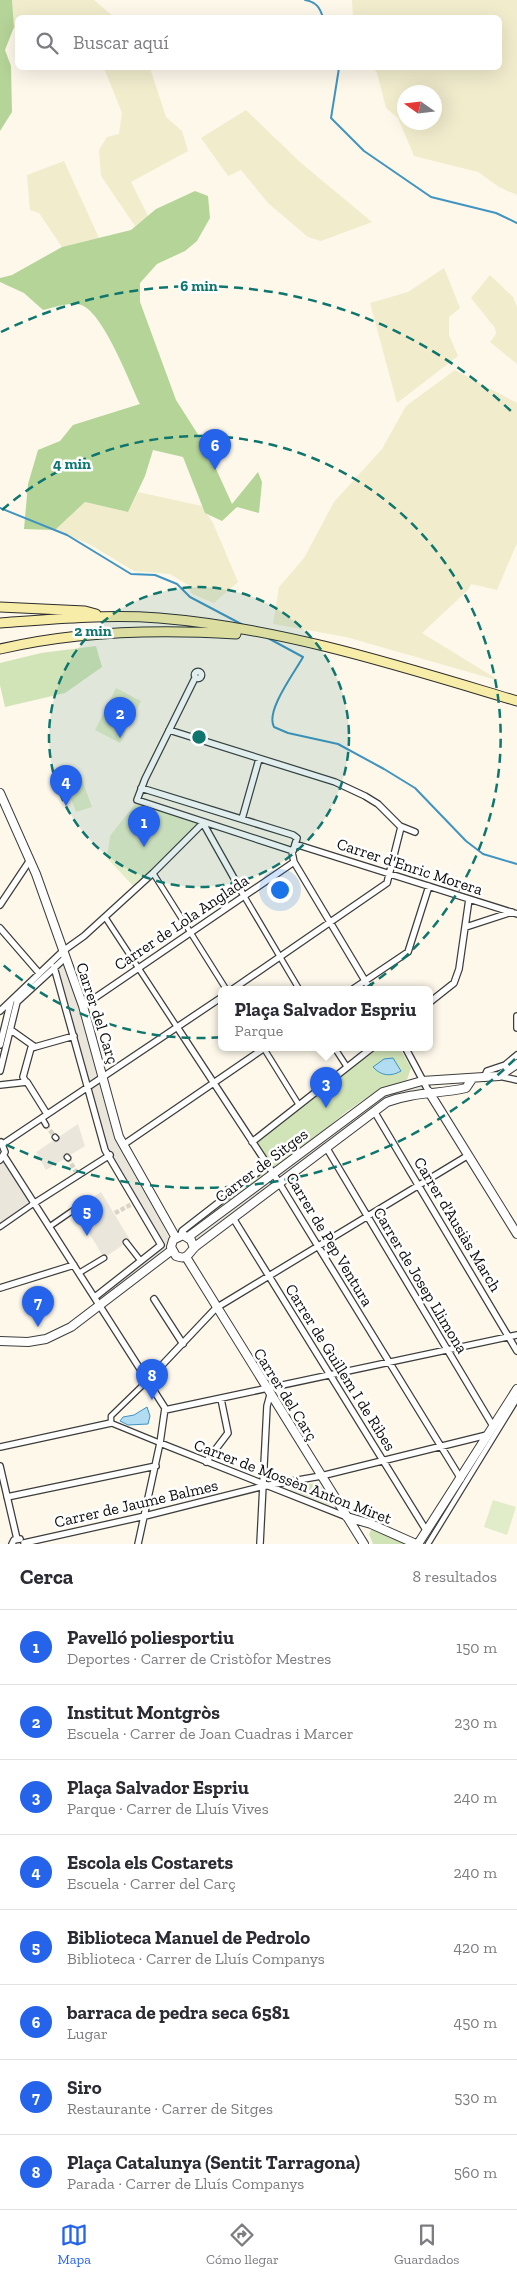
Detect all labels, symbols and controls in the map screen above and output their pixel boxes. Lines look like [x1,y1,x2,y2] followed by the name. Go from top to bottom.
[15,15,502,70] search box
[33,29,61,57] icon: search
[73,31,169,54] text: Buscar aquí
[397,85,442,130] north arrow
[180,277,218,295] text: 6 min
[199,429,231,470] pin: 6
[53,455,91,473] text: 4 min
[74,622,112,640] text: 2 min
[104,697,136,738] pin: 2
[190,728,208,746] centre of rings
[50,765,82,806] pin: 4
[128,806,160,847] pin: 1
[334,834,485,899] street label: Carrer d'Enric Morera
[111,870,252,974] street label: Carrer de Lola Anglada
[267,877,293,903] your location
[72,960,123,1066] street label: Carrer del Carç
[218,986,433,1051] popup
[235,998,416,1021] text: Plaça Salvador Espriu
[235,1021,283,1040] text: Parque
[310,1067,342,1108] pin: 3
[211,1124,311,1206] street label: Carrer de Sitges
[410,1154,505,1295] street label: Carrer d'Ausiàs March
[282,1169,377,1310] street label: Carrer de Pep Ventura
[71,1195,103,1236] pin: 5
[369,1204,472,1357] street label: Carrer de Josep Llimona
[281,1280,400,1454] street label: Carrer de Guillem I de Ribes
[22,1286,54,1327] pin: 7
[250,1344,322,1444] street label: Carrer del Carç
[136,1359,168,1400] pin: 8
[191,1435,394,1528] street label: Carrer de Mossèn Anton Miret
[52,1475,220,1532] street label: Carrer de Jaume Balmes
[20,1564,73,1589] text: Cerca
[413,1567,497,1586] text: 8 resultados
[67,1626,234,1649] text: Pavelló poliesportiu
[33,1638,39,1657] text: 1
[456,1638,497,1657] text: 150 m
[67,1649,331,1668] text: Deportes · Carrer de Cristòfor Mestres
[67,1701,220,1724] text: Institut Montgròs
[32,1713,40,1732] text: 2
[454,1713,497,1732] text: 230 m
[67,1724,354,1743] text: Escuela · Carrer de Joan Cuadras i Marcer
[67,1776,249,1799] text: Plaça Salvador Espriu
[32,1788,40,1807] text: 3
[453,1788,497,1807] text: 240 m
[67,1799,269,1818] text: Parque · Carrer de Lluís Vives
[67,1851,233,1874] text: Escola els Costarets
[31,1863,41,1882] text: 4
[453,1863,497,1882] text: 240 m
[67,1874,236,1893] text: Escuela · Carrer del Carç
[67,1926,310,1949] text: Biblioteca Manuel de Pedrolo
[32,1938,40,1957] text: 5
[453,1938,497,1957] text: 420 m
[67,1949,325,1968] text: Biblioteca · Carrer de Lluís Companys
[67,2001,290,2024] text: barraca de pedra seca 6581
[32,2013,40,2032] text: 6
[454,2013,497,2032] text: 450 m
[67,2024,108,2043] text: Lugar
[67,2076,102,2099] text: Siro
[32,2088,40,2107] text: 7
[454,2088,497,2107] text: 530 m
[67,2099,273,2118] text: Restaurante · Carrer de Sitges
[67,2151,360,2174] text: Plaça Catalunya (Sentit Tarragona)
[32,2163,40,2182] text: 8
[454,2163,497,2182] text: 560 m
[67,2174,304,2193] text: Parada · Carrer de Lluís Companys
[57,2221,91,2268] tab: Mapa
[206,2221,279,2268] tab: Cómo llegar
[394,2221,460,2268] tab: Guardados

